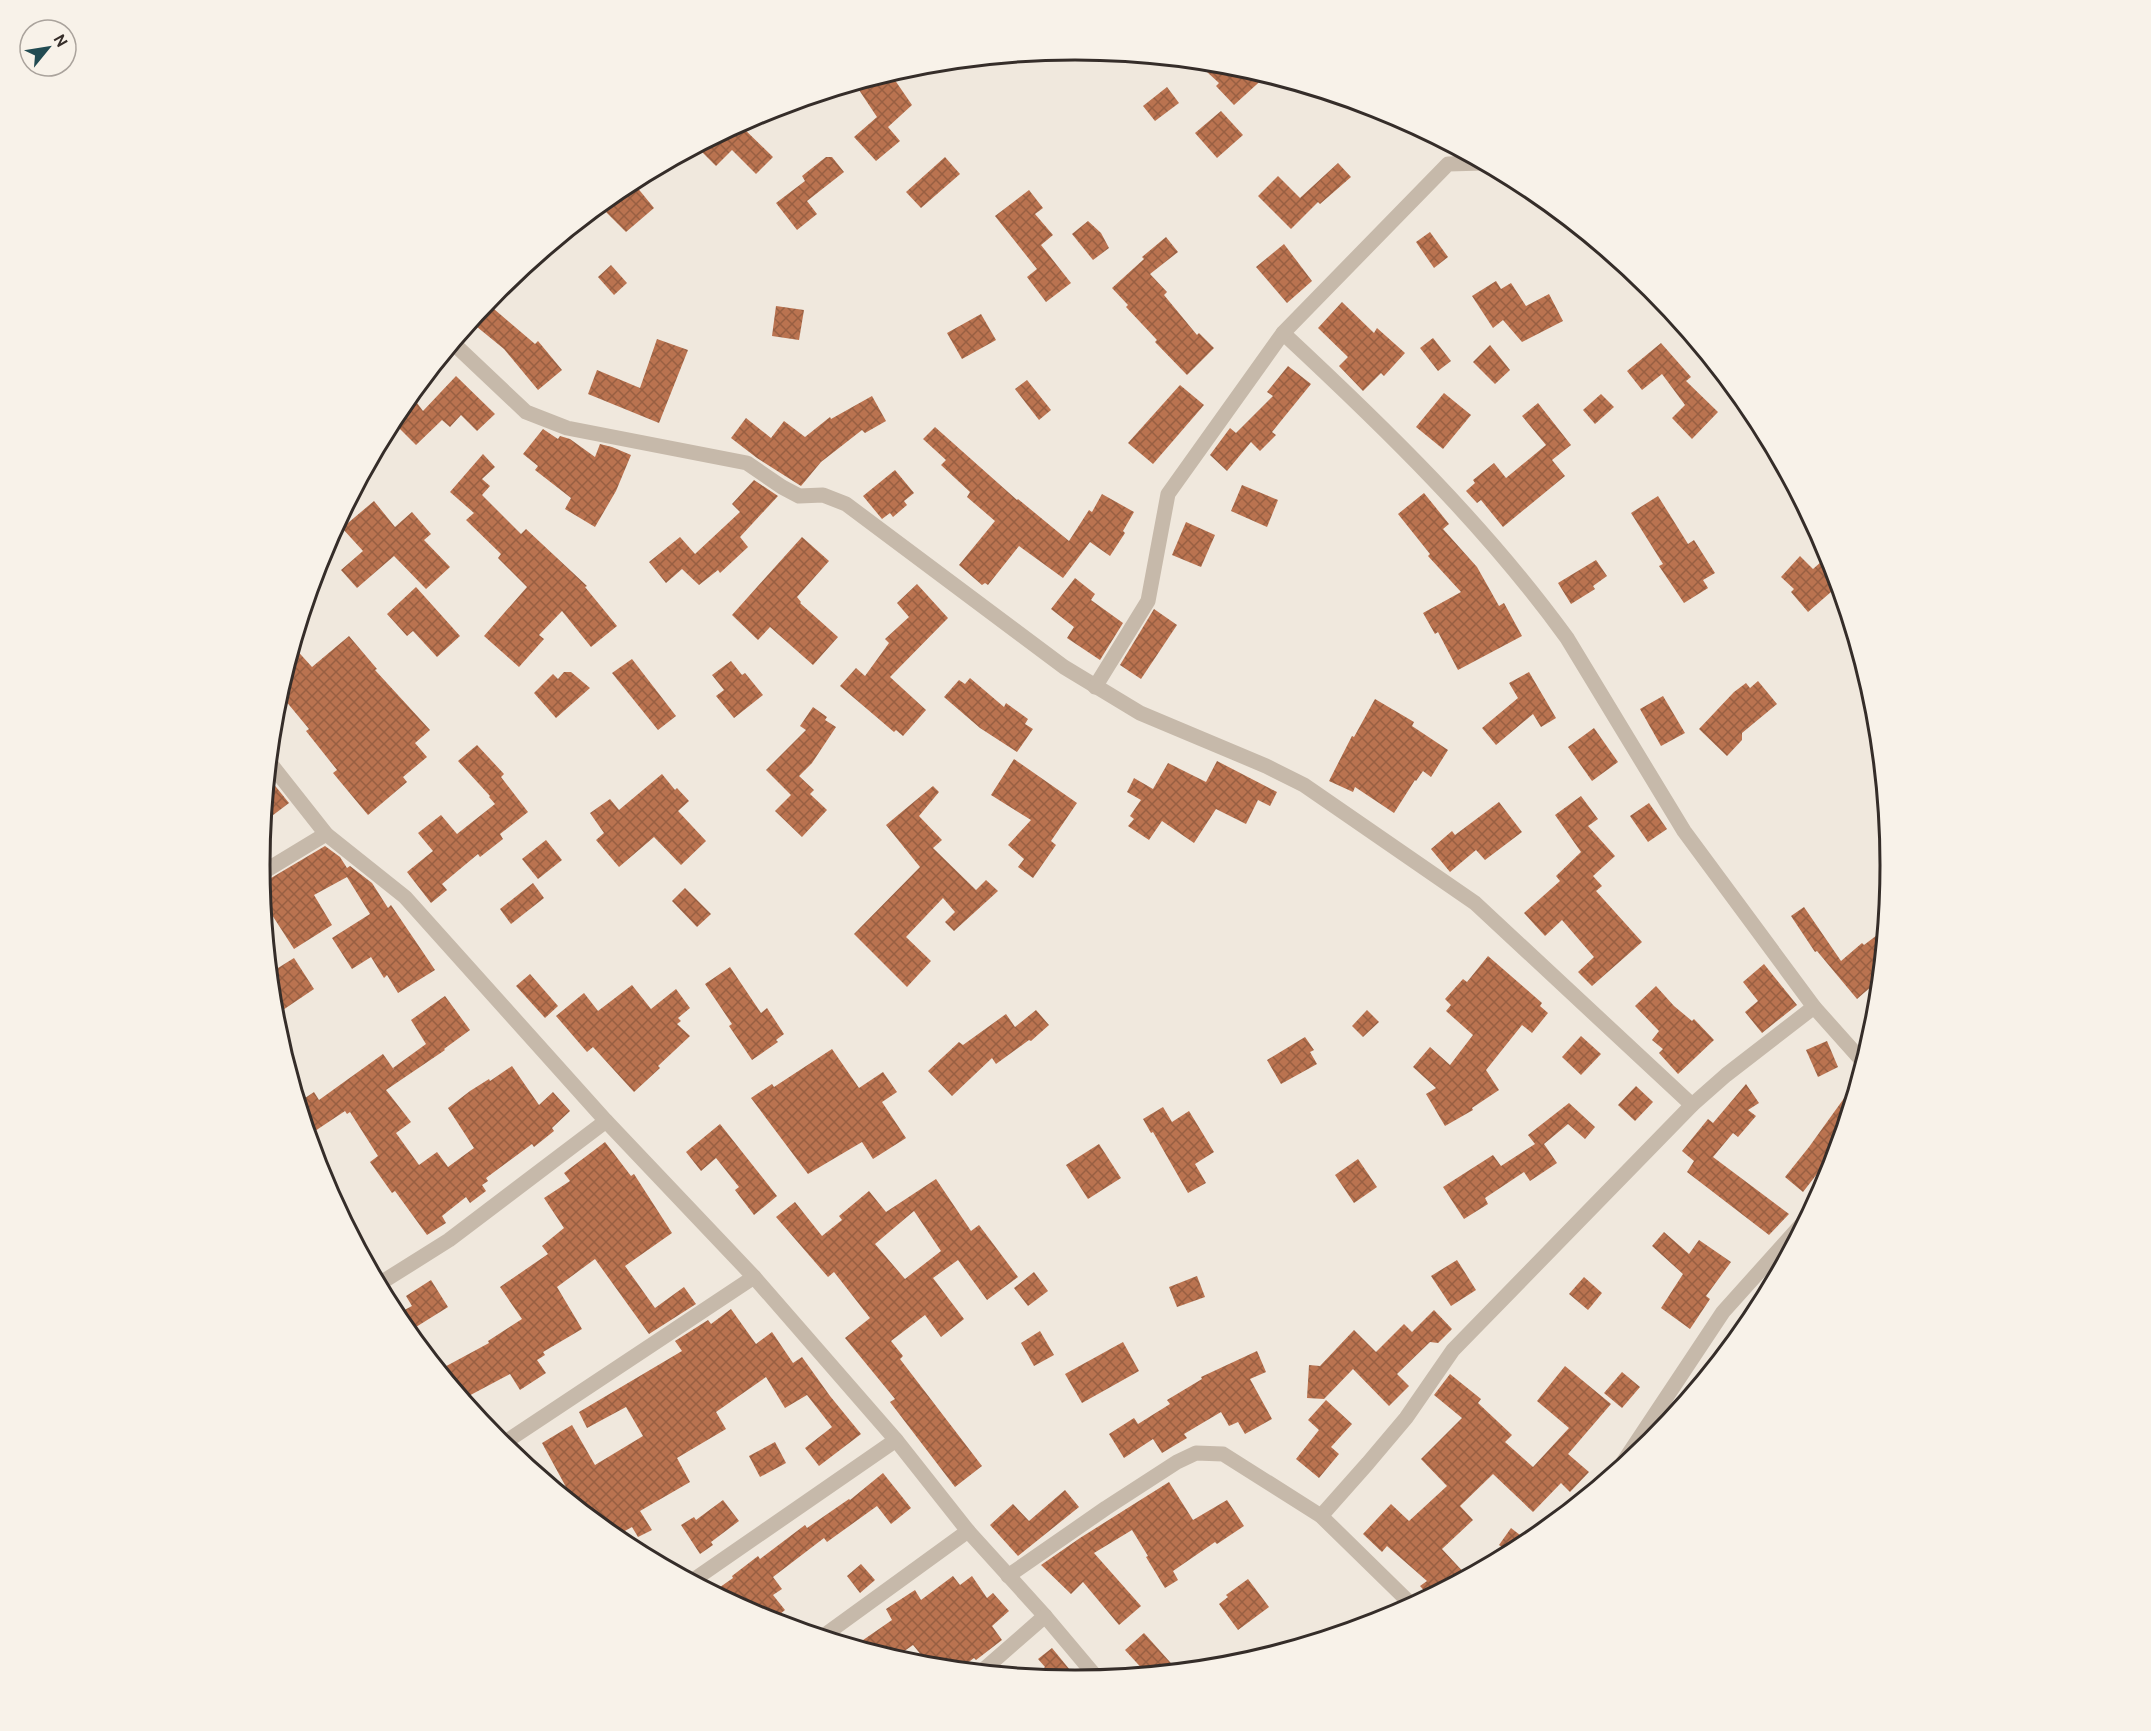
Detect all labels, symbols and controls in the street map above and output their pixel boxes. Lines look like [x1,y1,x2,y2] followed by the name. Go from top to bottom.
[18,18,78,78] north arrow
[50,31,72,50] text: N

